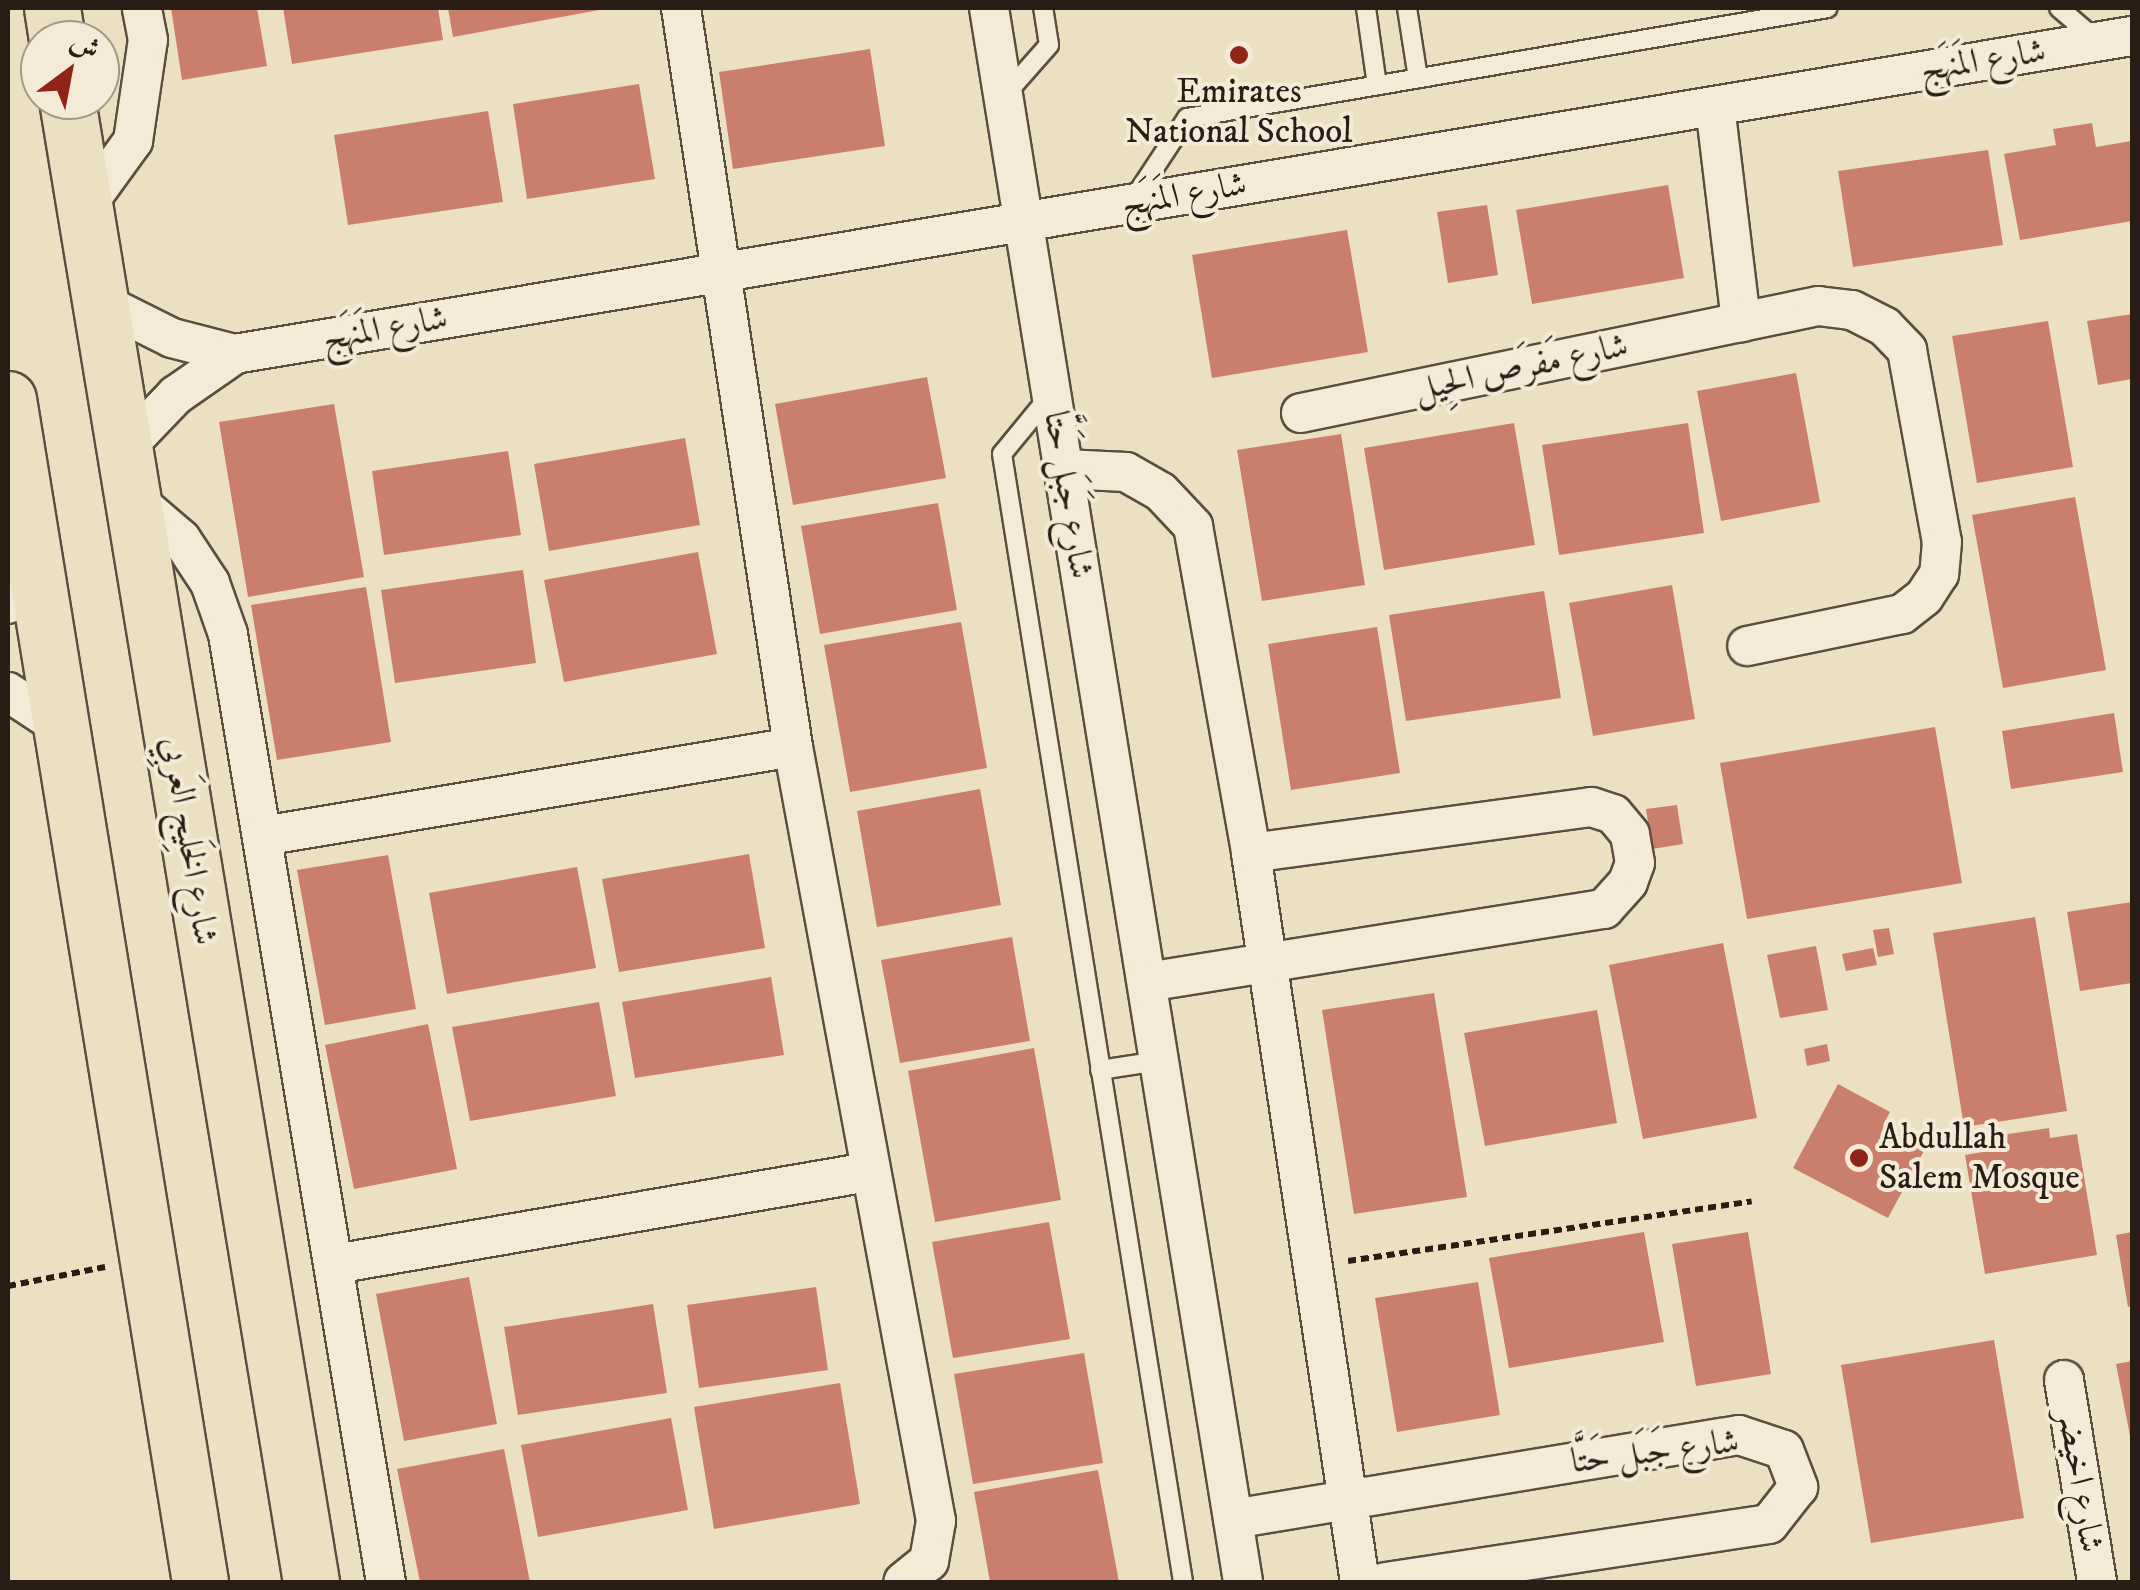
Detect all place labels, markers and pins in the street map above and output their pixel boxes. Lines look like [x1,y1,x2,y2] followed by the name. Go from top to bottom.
[1228,44,1250,66] marker: Emirates National School
[1125,71,1353,153] place label: Emirates National School
[1879,1117,2080,1199] place label: Abdullah Salem Mosque
[1848,1147,1870,1169] marker: Abdullah Salem Mosque

